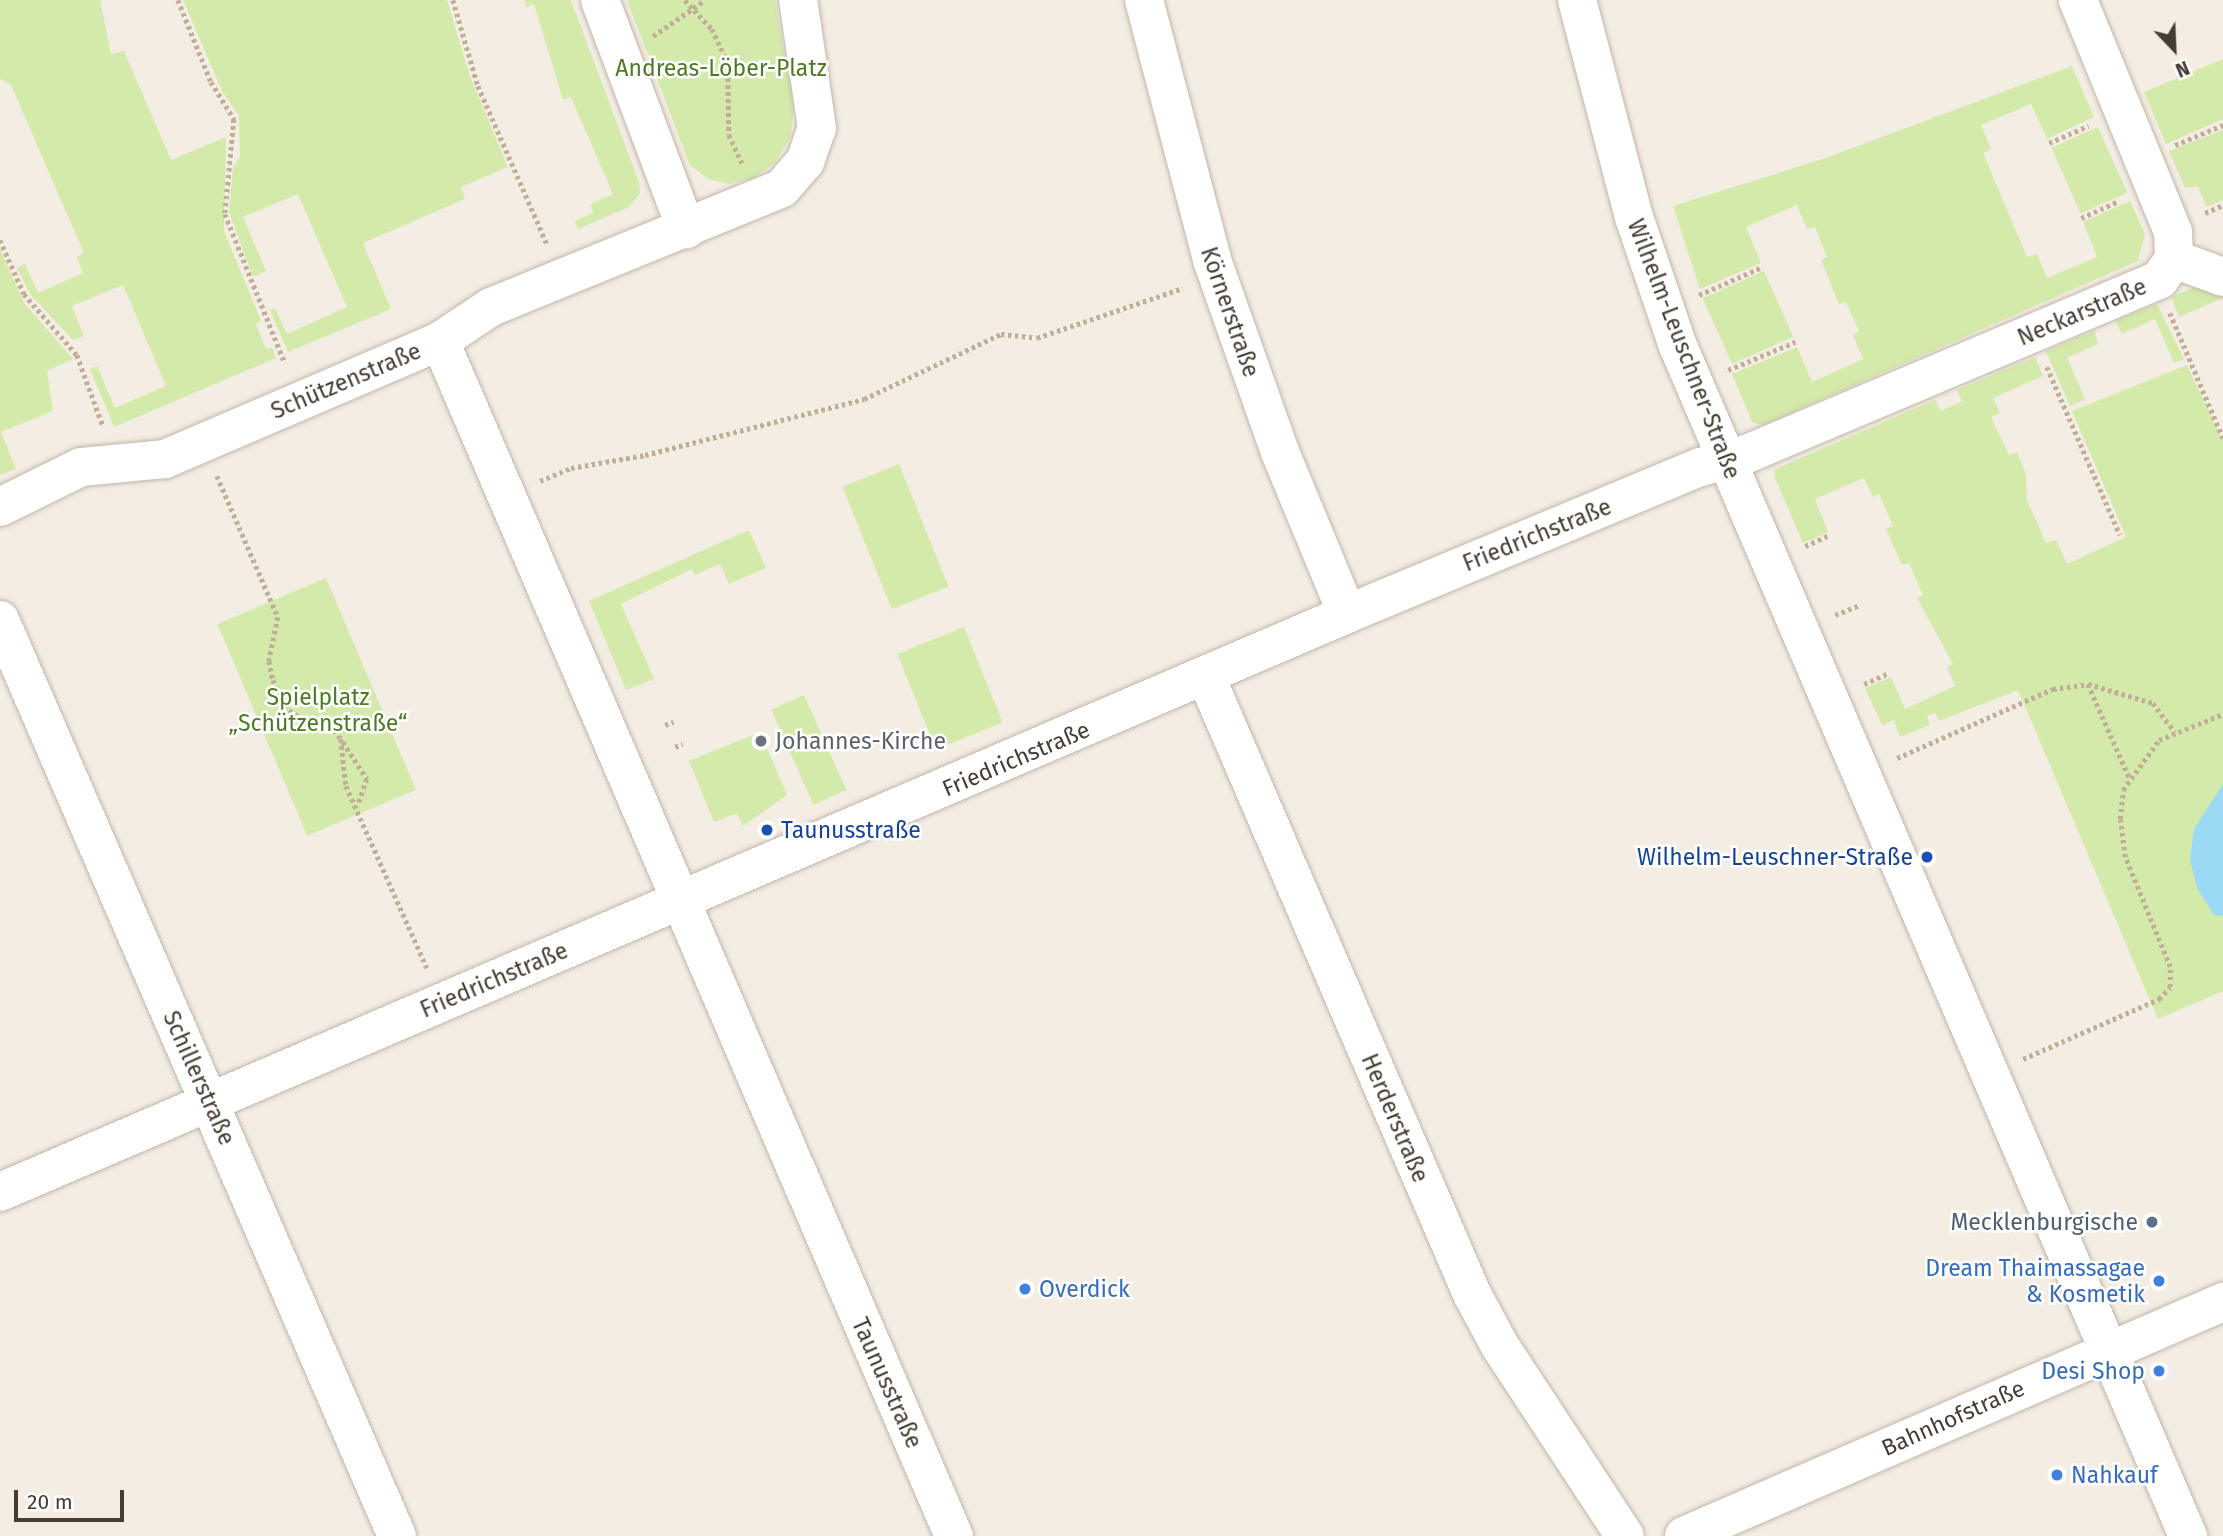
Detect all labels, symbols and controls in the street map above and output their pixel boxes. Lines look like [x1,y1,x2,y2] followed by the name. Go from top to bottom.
[2139,14,2209,84] north arrow
[615,54,827,82] park label: Andreas-Löber-Platz
[2172,56,2193,82] text: N
[1622,215,1746,483] street label: Wilhelm-Leuschner-Straße
[1195,243,1265,381] street label: Körnerstraße
[2013,272,2151,352] street label: Neckarstraße
[267,337,425,425] street label: Schützenstraße
[1459,493,1615,577] street label: Friedrichstraße
[229,683,407,737] park label: Spielplatz „Schützenstraße“
[938,715,1094,803] street label: Friedrichstraße
[775,727,946,755] place label: Johannes-Kirche
[753,733,769,749] marker: Johannes-Kirche
[781,816,921,844] place label: Taunusstraße
[759,822,775,838] marker: Taunusstraße
[1637,843,1913,871] place label: Wilhelm-Leuschner-Straße
[1919,849,1935,865] marker: Wilhelm-Leuschner-Straße
[416,936,572,1024] street label: Friedrichstraße
[157,1007,241,1149] street label: Schillerstraße
[1356,1050,1434,1186] street label: Herderstraße
[1950,1208,2138,1236] place label: Mecklenburgische
[2144,1214,2160,1230] marker: Mecklenburgische
[1925,1254,2145,1308] place label: Dream Thaimassagae & Kosmetik
[2151,1273,2167,1289] marker: Dream Thaimassagae & Kosmetik
[1039,1275,1130,1303] place label: Overdick
[1017,1281,1033,1297] marker: Overdick
[846,1314,928,1452] street label: Taunusstraße
[2041,1357,2145,1385] place label: Desi Shop
[2151,1363,2167,1379] marker: Desi Shop
[1877,1374,2029,1462] street label: Bahnhofstraße
[2071,1461,2158,1489] place label: Nahkauf
[2049,1467,2065,1483] marker: Nahkauf
[18,1476,128,1520] scale bar
[27,1489,73,1515] text: 20 m

